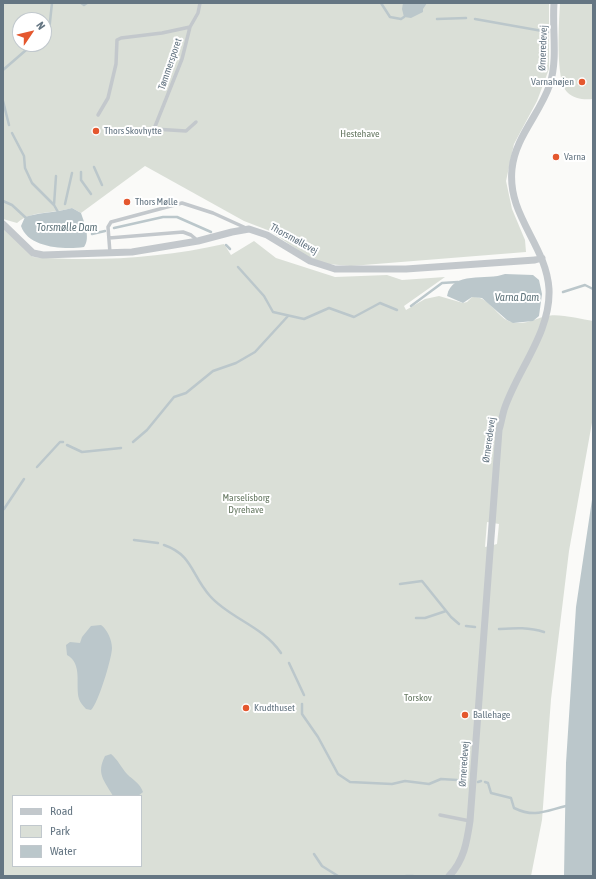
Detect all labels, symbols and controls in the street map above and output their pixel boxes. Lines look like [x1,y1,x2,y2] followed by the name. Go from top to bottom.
[12,12,52,52] north arrow
[34,20,48,32] text: N
[536,25,550,71] street label: Ørneredevej
[156,37,184,91] street label: Tømmersporet
[531,76,574,88] place label: Varnahøjen
[577,77,587,87] marker: Varnahøjen
[104,125,162,137] place label: Thors Skovhytte
[91,126,101,136] marker: Thors Skovhytte
[340,128,380,140] park label: Hestehave
[564,151,586,163] place label: Varna
[551,152,561,162] marker: Varna
[135,196,178,208] place label: Thors Mølle
[122,197,132,207] marker: Thors Mølle
[37,221,97,235] water label: Torsmølle Dam
[268,221,320,257] street label: Thorsmøllevej
[495,291,539,305] water label: Varna Dam
[480,417,498,463] street label: Ørneredevej
[222,492,270,516] park label: Marselisborg Dyrehave
[404,692,432,704] park label: Torskov
[254,702,295,714] place label: Krudthuset
[241,703,251,713] marker: Krudthuset
[473,709,510,721] place label: Ballehage
[460,710,470,720] marker: Ballehage
[456,741,472,787] street label: Ørneredevej
[12,795,142,867] legend
[50,804,73,818] text: Road
[50,824,70,838] text: Park
[50,844,76,858] text: Water

